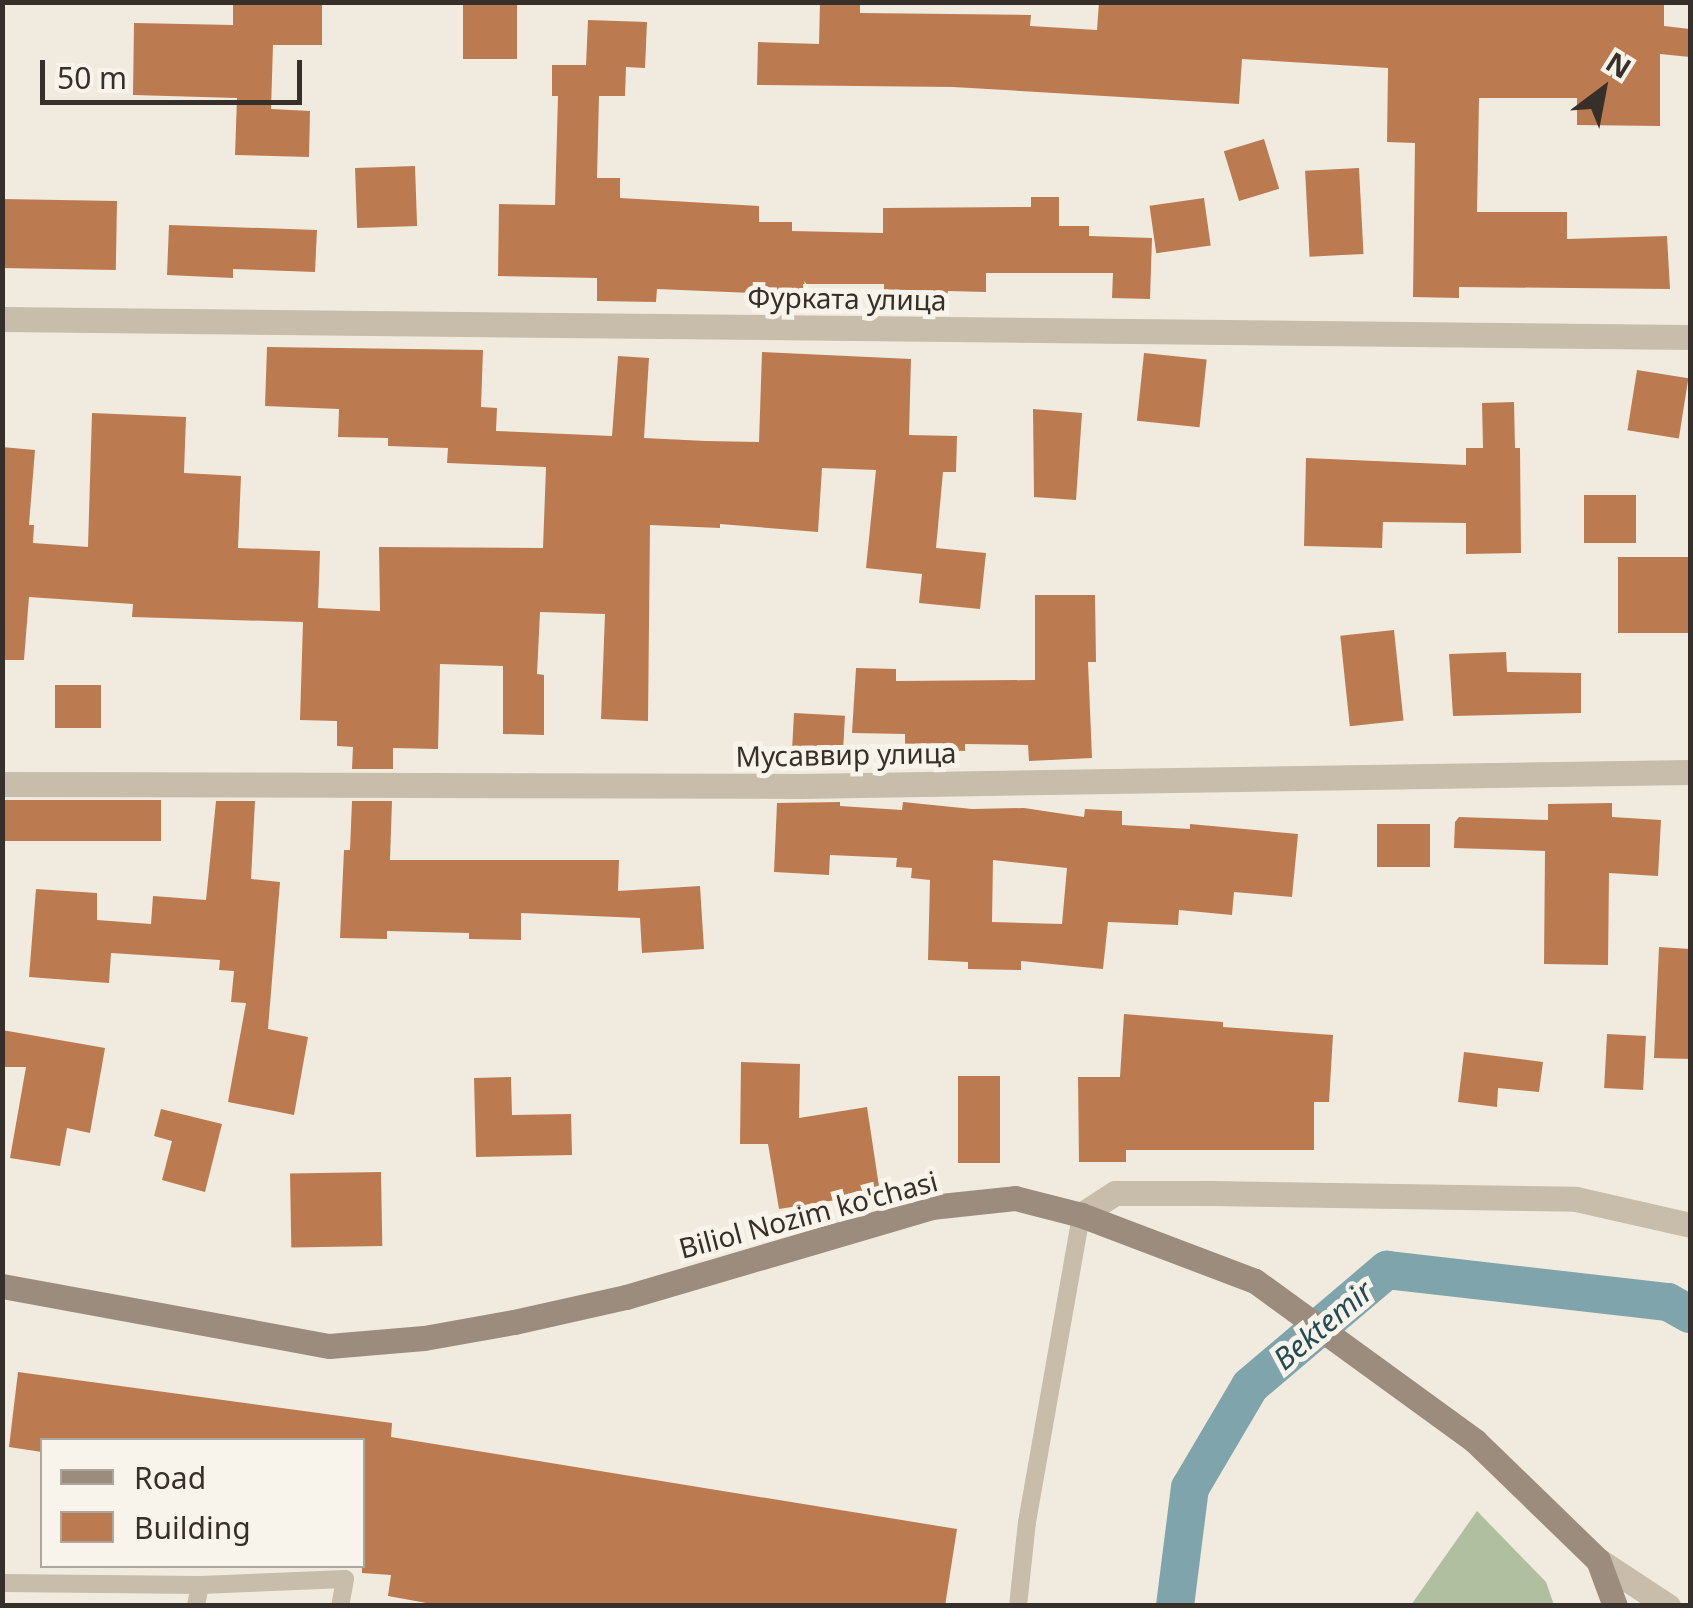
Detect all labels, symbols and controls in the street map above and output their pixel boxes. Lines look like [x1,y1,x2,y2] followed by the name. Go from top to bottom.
[45,40,308,102] scale bar
[1553,40,1653,140] north arrow
[1599,42,1639,87] text: N
[57,57,127,98] text: 50 m
[747,279,947,317] street label: Фурката улица
[735,735,957,773] street label: Мусаввир улица
[675,1163,941,1265] street label: Biliol Nozim ko'chasi
[1266,1273,1380,1377] water label: Bektemir
[40,1438,365,1568] legend
[134,1457,206,1498] text: Road
[134,1507,251,1548] text: Building

